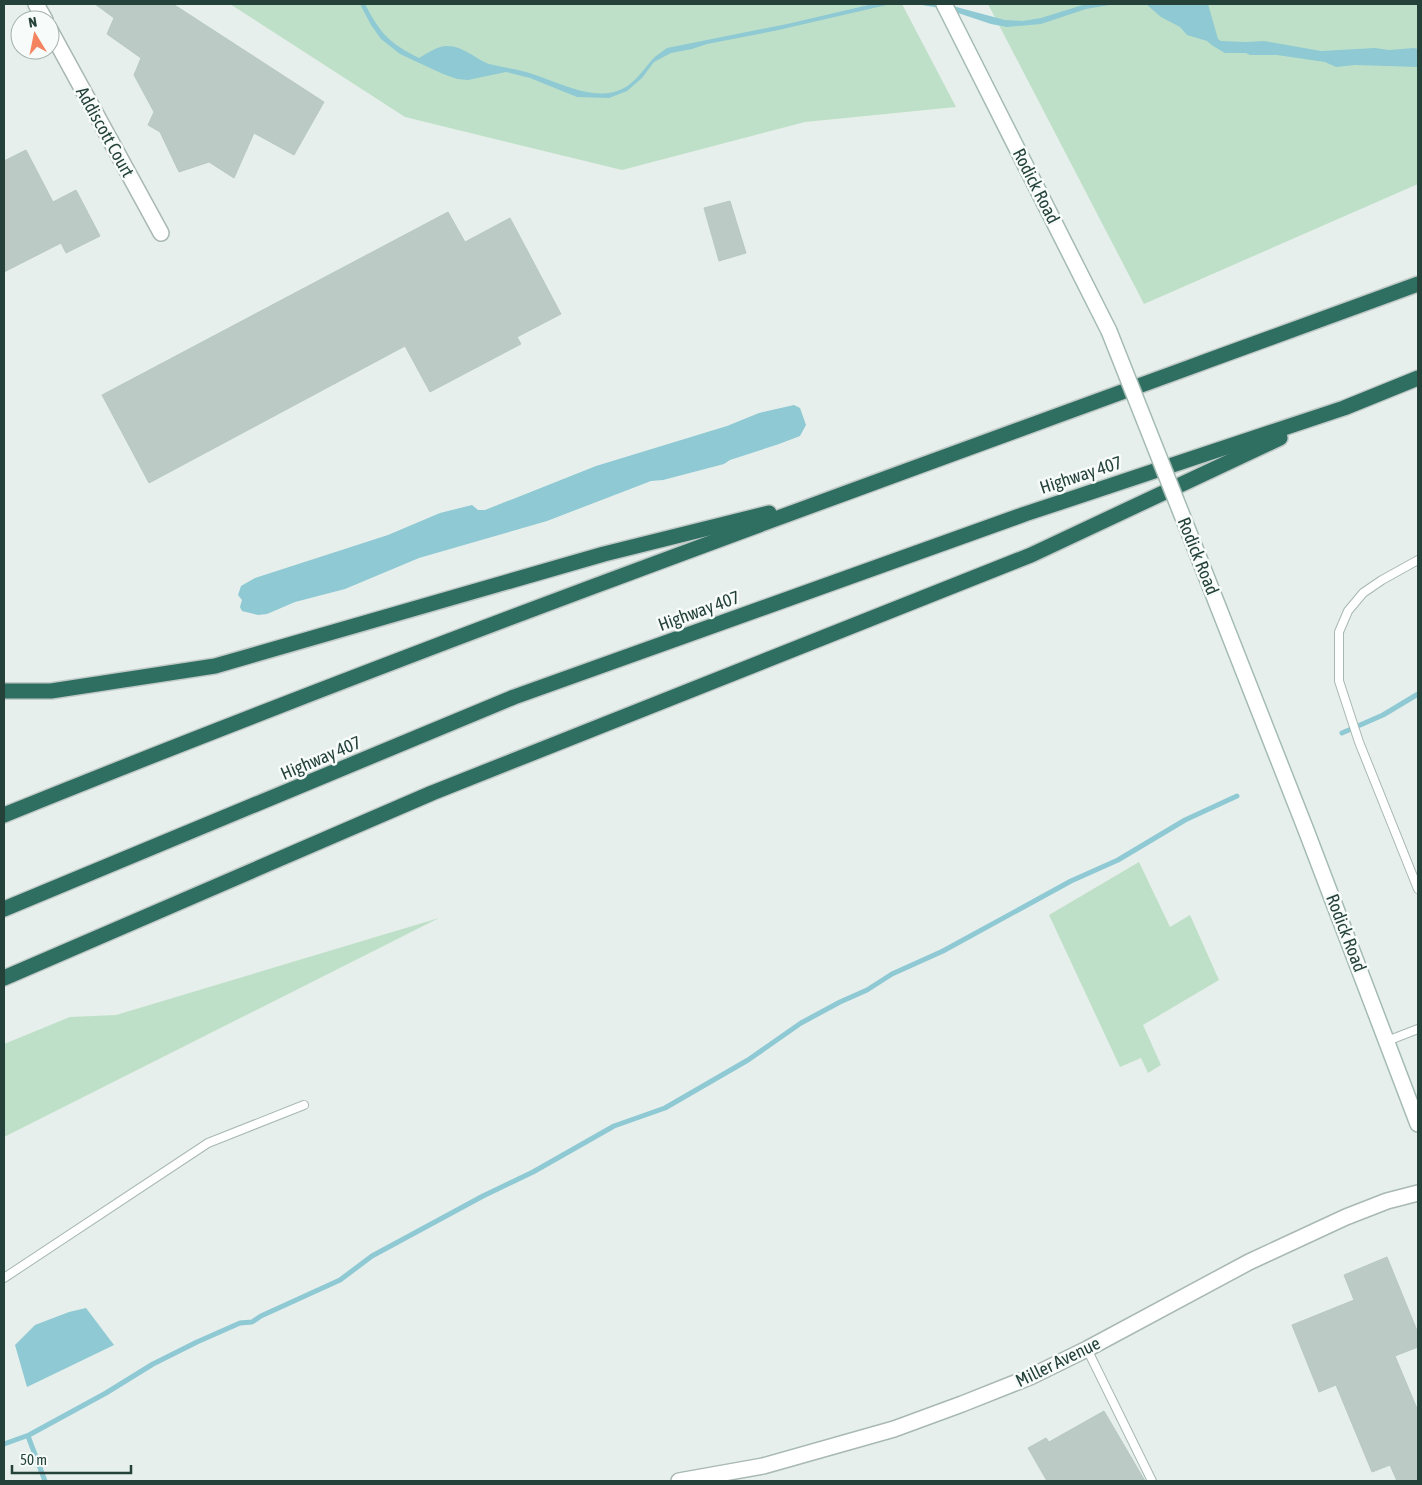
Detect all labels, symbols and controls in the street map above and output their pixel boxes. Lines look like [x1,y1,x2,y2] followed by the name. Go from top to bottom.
[10,10,60,60] north arrow
[27,14,38,31] text: N
[72,83,139,181] street label: Addiscott Court
[1009,145,1064,227] street label: Rodick Road
[1037,451,1125,498] street label: Highway 407
[1173,514,1223,598] street label: Rodick Road
[655,586,742,635] street label: Highway 407
[277,731,364,784] street label: Highway 407
[1322,891,1371,975] street label: Rodick Road
[1012,1332,1103,1391] street label: Miller Avenue
[12,1442,131,1474] scale bar
[20,1451,47,1468] text: 50 m

